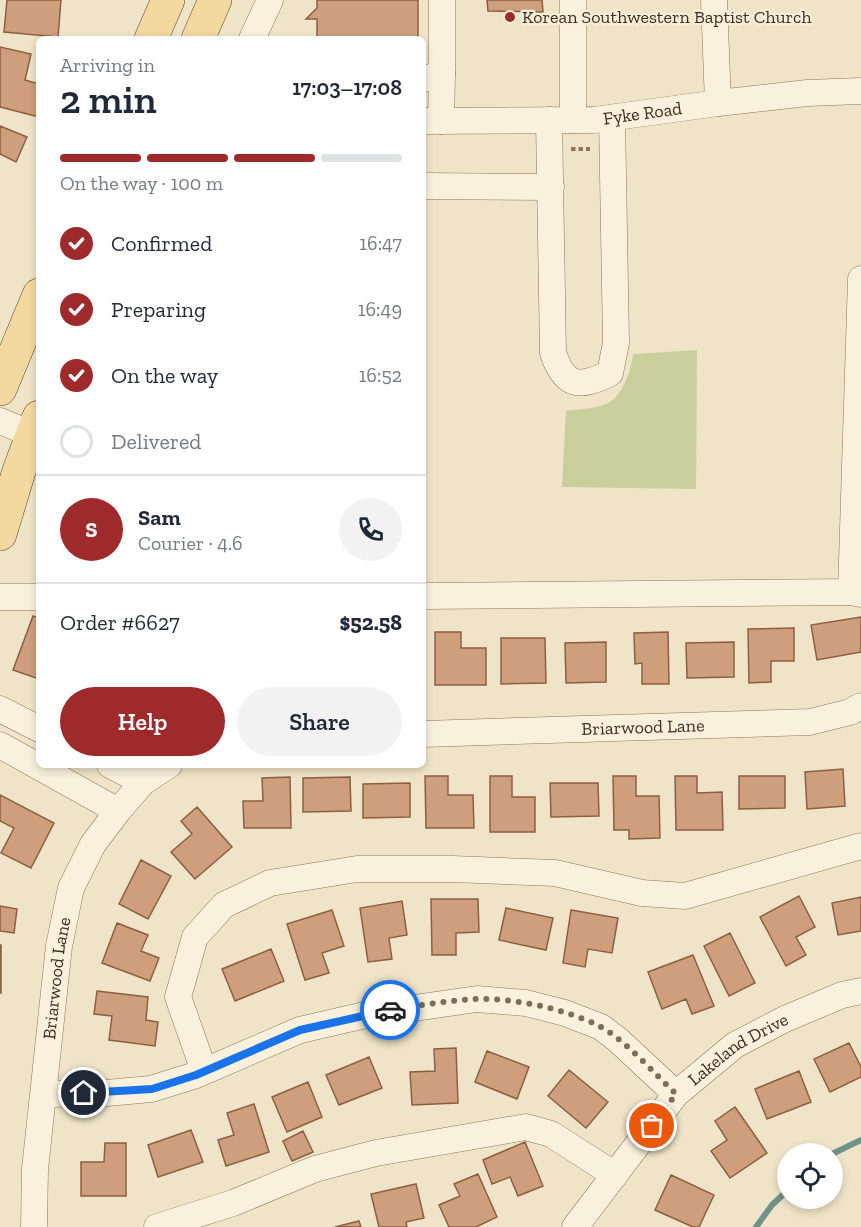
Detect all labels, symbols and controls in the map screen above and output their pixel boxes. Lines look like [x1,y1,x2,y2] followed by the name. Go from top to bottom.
[522,6,812,28] place label: Korean Southwestern Baptist Church
[503,10,517,24] marker: Korean Southwestern Baptist Church
[60,53,155,77] text: Arriving in
[292,74,402,101] text: 17:03–17:08
[60,76,157,123] text: 2 min
[602,97,683,130] street label: Fyke Road
[60,171,223,195] text: On the way · 100 m
[60,227,93,260] icon: check
[111,230,212,257] text: Confirmed
[359,231,402,255] text: 16:47
[60,293,93,326] icon: check
[111,296,206,323] text: Preparing
[358,297,402,321] text: 16:49
[60,359,93,392] icon: check
[111,362,218,389] text: On the way
[359,363,402,387] text: 16:52
[111,428,201,455] text: Delivered
[339,498,402,561] button: phone
[138,504,181,531] text: Sam
[85,516,98,543] text: S
[138,531,243,555] text: Courier · 4.6
[60,609,180,636] text: Order #6627
[340,609,402,636] text: $52.58
[60,687,225,756] button: Help
[237,687,402,756] button: Share
[581,714,705,740] street label: Briarwood Lane
[38,915,76,1040] street label: Briarwood Lane
[360,980,420,1040] courier
[374,994,407,1027] icon: car
[683,1008,792,1090] street label: Lakeland Drive
[58,1067,109,1118] pin
[67,1076,100,1109] icon: home
[626,1100,677,1151] pin
[635,1109,668,1142] icon: bag
[777,1143,843,1209] map controls
[777,1143,843,1209] button: locate

